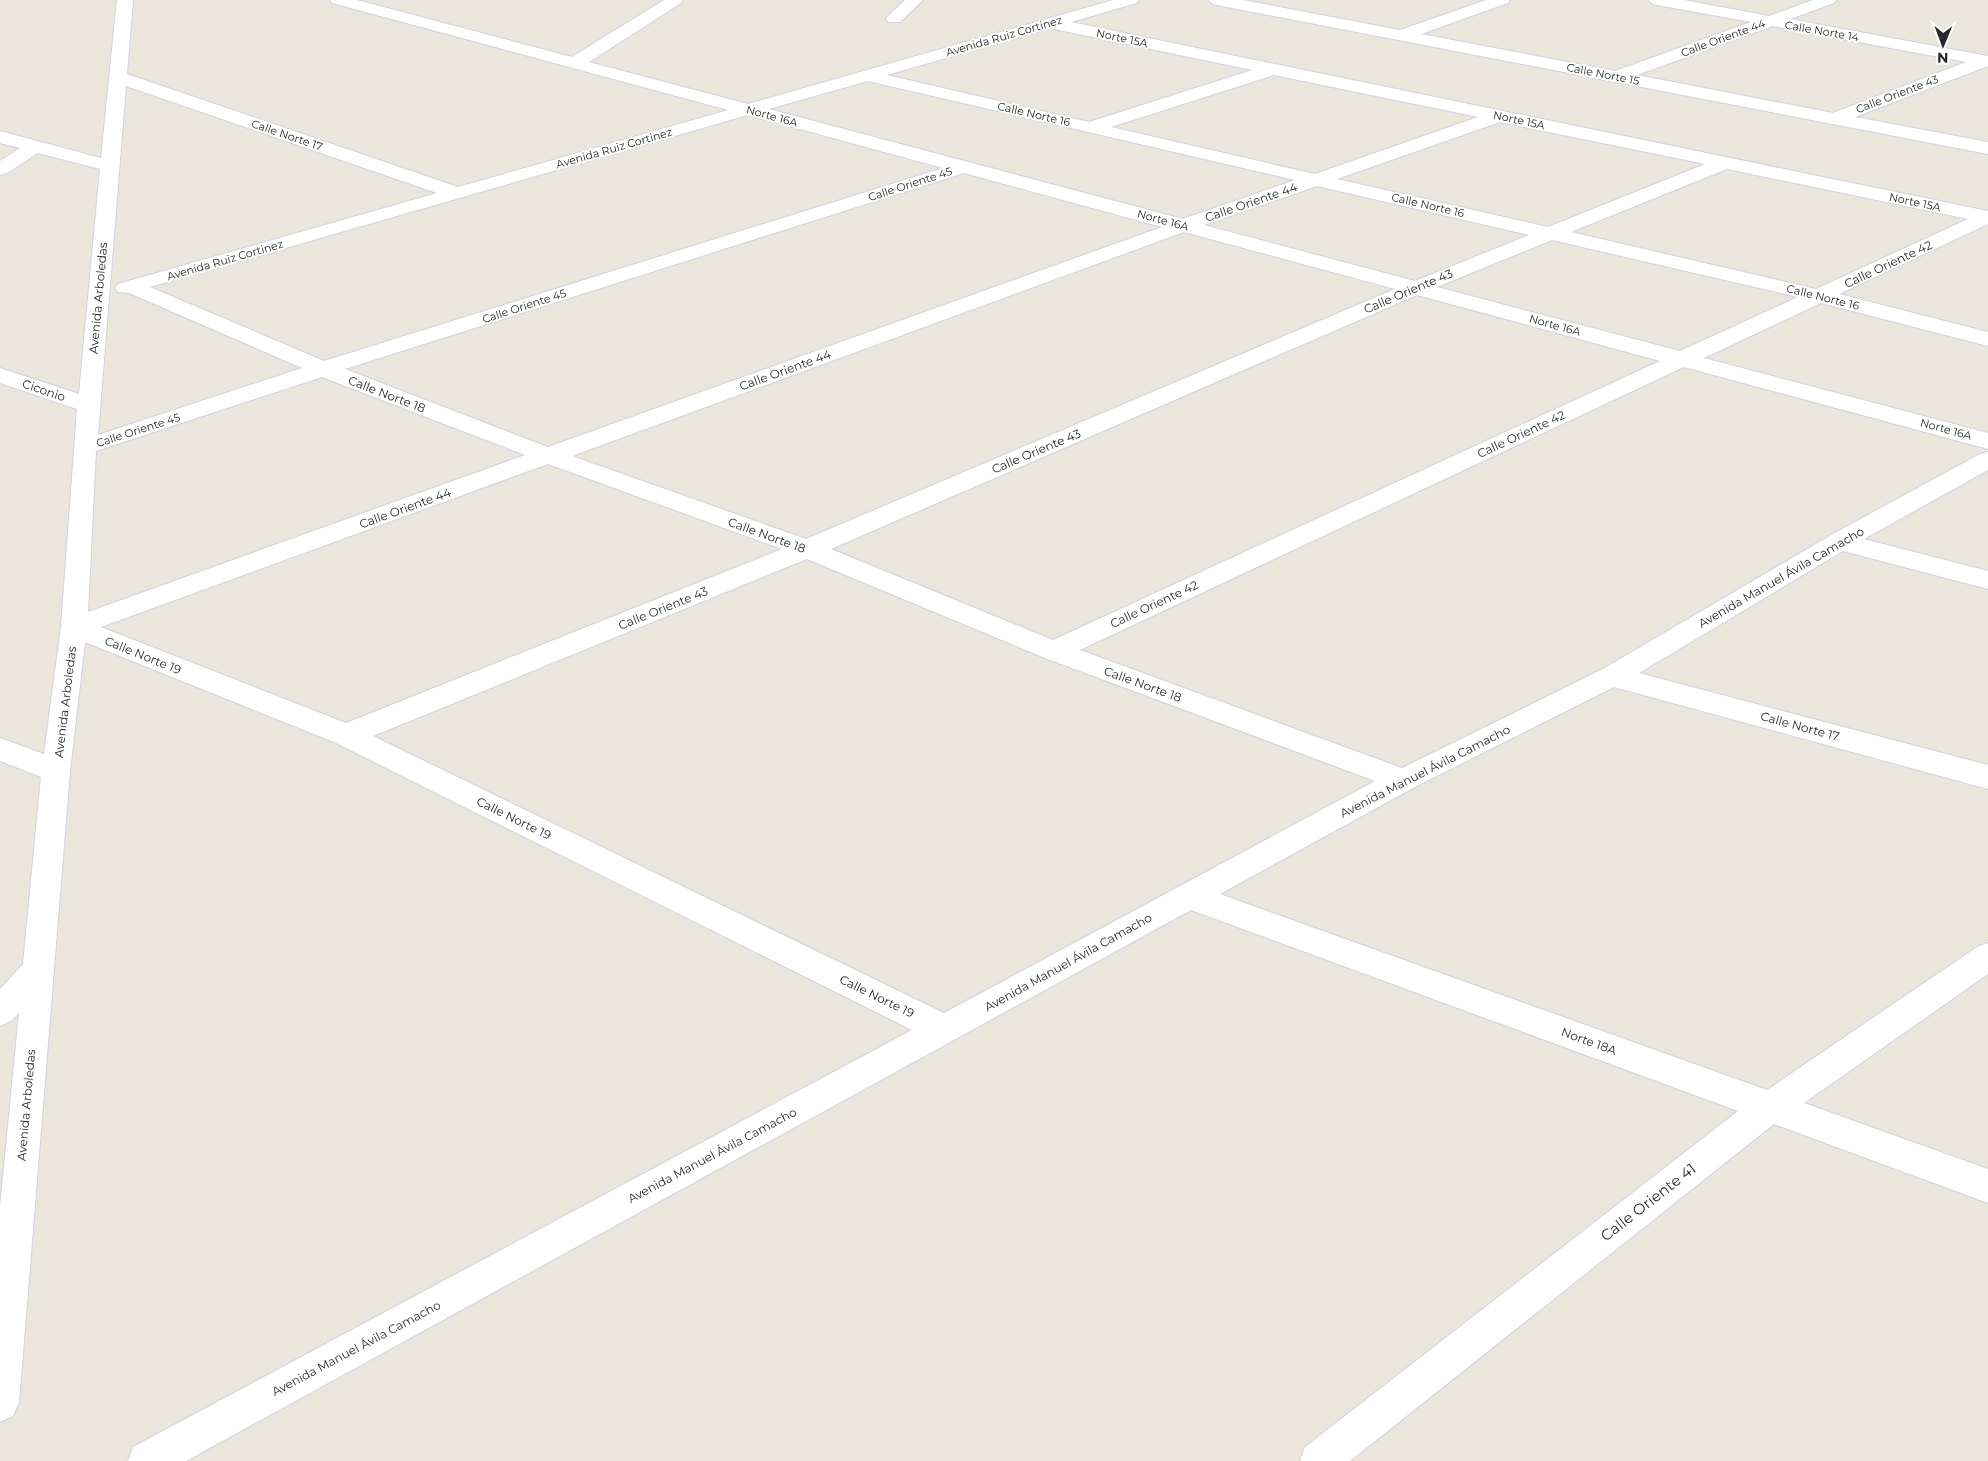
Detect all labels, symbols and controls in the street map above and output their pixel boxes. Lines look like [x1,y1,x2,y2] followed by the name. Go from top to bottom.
[944,13,1064,59] street label: Avenida Ruiz Cortinez
[1679,16,1768,60] street label: Calle Oriente 44
[1784,18,1861,45] street label: Calle Norte 14
[1918,20,1968,70] north arrow
[1095,26,1149,50] street label: Norte 15A
[1937,49,1949,67] text: N
[1565,60,1641,88] street label: Calle Norte 15
[1854,72,1940,116] street label: Calle Oriente 43
[996,99,1072,129] street label: Calle Norte 16
[745,102,799,130] street label: Norte 16A
[1492,108,1546,132] street label: Norte 15A
[250,116,324,154] street label: Calle Norte 17
[554,125,674,171] street label: Avenida Ruiz Cortinez
[866,164,954,204] street label: Calle Oriente 45
[1203,179,1299,225] street label: Calle Oriente 44
[1390,190,1466,220] street label: Calle Norte 16
[1888,190,1942,214] street label: Norte 15A
[1136,206,1190,234] street label: Norte 16A
[165,237,285,283] street label: Avenida Ruiz Cortinez
[1842,237,1935,291] street label: Calle Oriente 42
[86,241,110,354] street label: Avenida Arboledas
[1361,265,1455,317] street label: Calle Oriente 43
[1785,281,1861,313] street label: Calle Norte 16
[480,286,568,326] street label: Calle Oriente 45
[1528,311,1582,339] street label: Norte 16A
[737,346,833,394] street label: Calle Oriente 44
[346,372,428,416] street label: Calle Norte 18
[20,376,68,404] street label: Ciconio
[1475,407,1568,461] street label: Calle Oriente 42
[94,410,182,450] street label: Calle Oriente 45
[1919,415,1973,443] street label: Norte 16A
[989,425,1083,477] street label: Calle Oriente 43
[357,484,453,532] street label: Calle Oriente 44
[726,514,808,556] street label: Calle Norte 18
[1695,523,1867,631] street label: Avenida Manuel Ávila Camacho
[1108,577,1201,631] street label: Calle Oriente 42
[616,583,710,633] street label: Calle Oriente 43
[103,633,183,677] street label: Calle Norte 19
[51,645,79,759] street label: Avenida Arboledas
[1102,663,1184,705] street label: Calle Norte 18
[1759,708,1841,744] street label: Calle Norte 17
[1337,721,1513,821] street label: Avenida Manuel Ávila Camacho
[474,793,554,843] street label: Calle Norte 19
[982,910,1154,1014] street label: Avenida Manuel Ávila Camacho
[837,971,917,1021] street label: Calle Norte 19
[1559,1024,1619,1058] street label: Norte 18A
[14,1048,38,1161] street label: Avenida Arboledas
[625,1104,799,1206] street label: Avenida Manuel Ávila Camacho
[1596,1159,1700,1245] street label: Calle Oriente 41
[269,1297,443,1399] street label: Avenida Manuel Ávila Camacho

